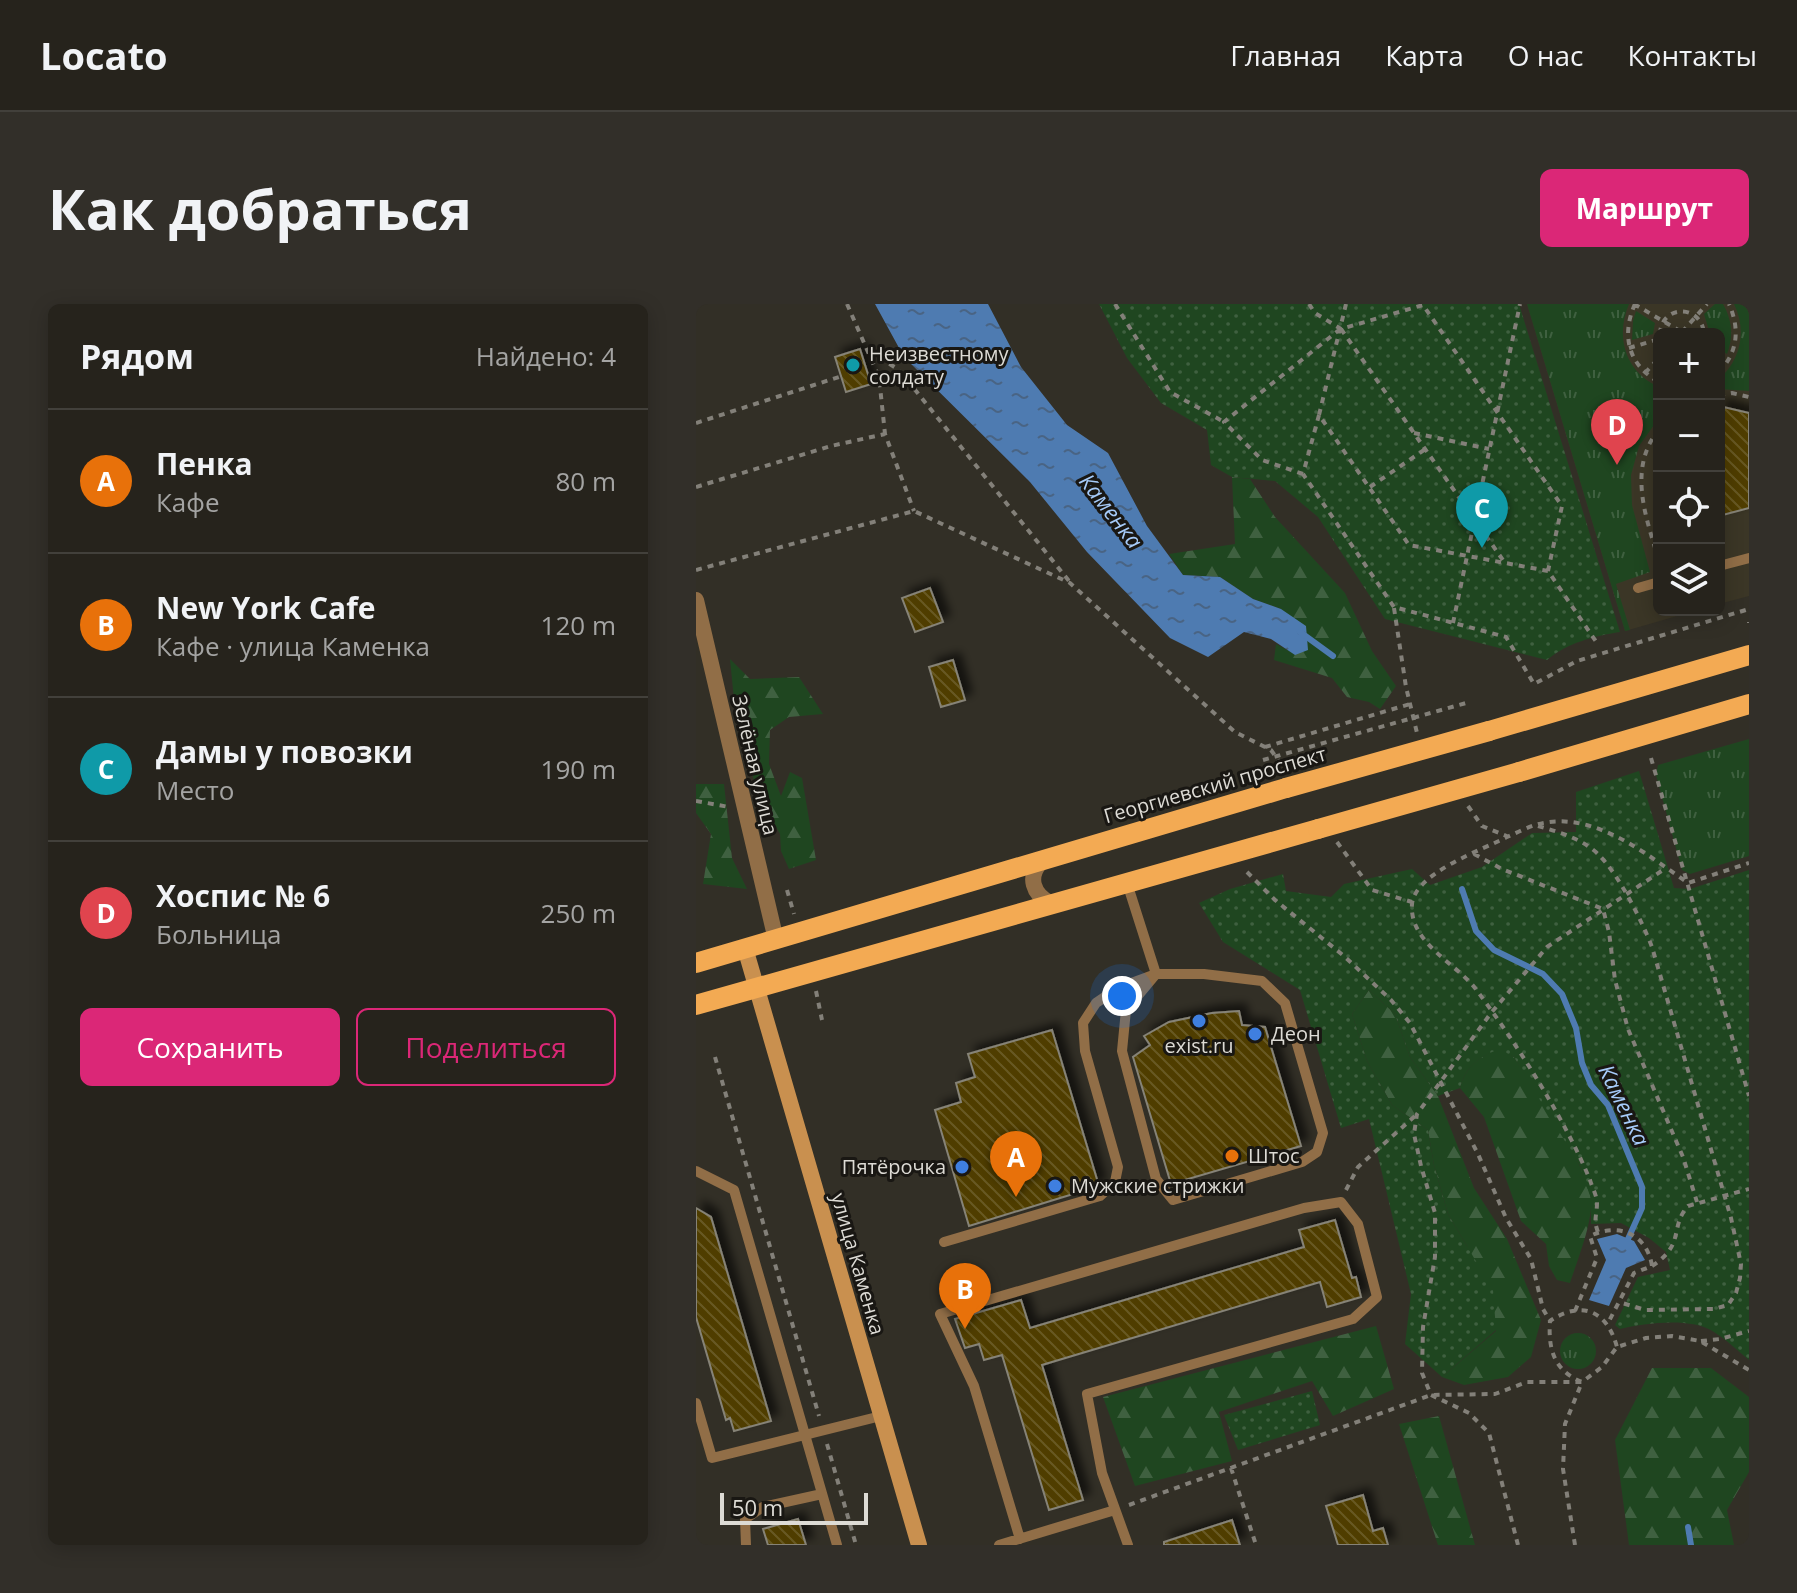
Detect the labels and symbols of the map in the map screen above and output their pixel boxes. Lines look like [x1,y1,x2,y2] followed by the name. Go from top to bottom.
[869,340,1009,390] place label: Неизвестному солдату
[844,356,862,374] marker: Неизвестному солдату
[1591,399,1643,465] pin: D
[1073,467,1150,554] water label: Каменка
[1456,482,1508,548] pin: C
[726,692,785,838] street label: Зелёная улица
[1101,740,1329,829] street label: Георгиевский проспект
[1102,976,1142,1016] your location
[1190,1012,1208,1030] marker: exist.ru
[1271,1020,1321,1047] place label: Деон
[1246,1025,1264,1043] marker: Деон
[1164,1032,1234,1059] place label: exist.ru
[1592,1059,1657,1150] water label: Каменка
[990,1131,1042,1197] pin: A
[1248,1142,1300,1169] place label: Штос
[1223,1147,1241,1165] marker: Штос
[842,1153,946,1180] place label: Пятёрочка
[953,1158,971,1176] marker: Пятёрочка
[1071,1172,1244,1199] place label: Мужские стрижки
[1046,1177,1064,1195] marker: Мужские стрижки
[825,1190,892,1338] street label: улица Каменка
[939,1263,991,1329] pin: B
[720,1489,868,1525] scale bar

